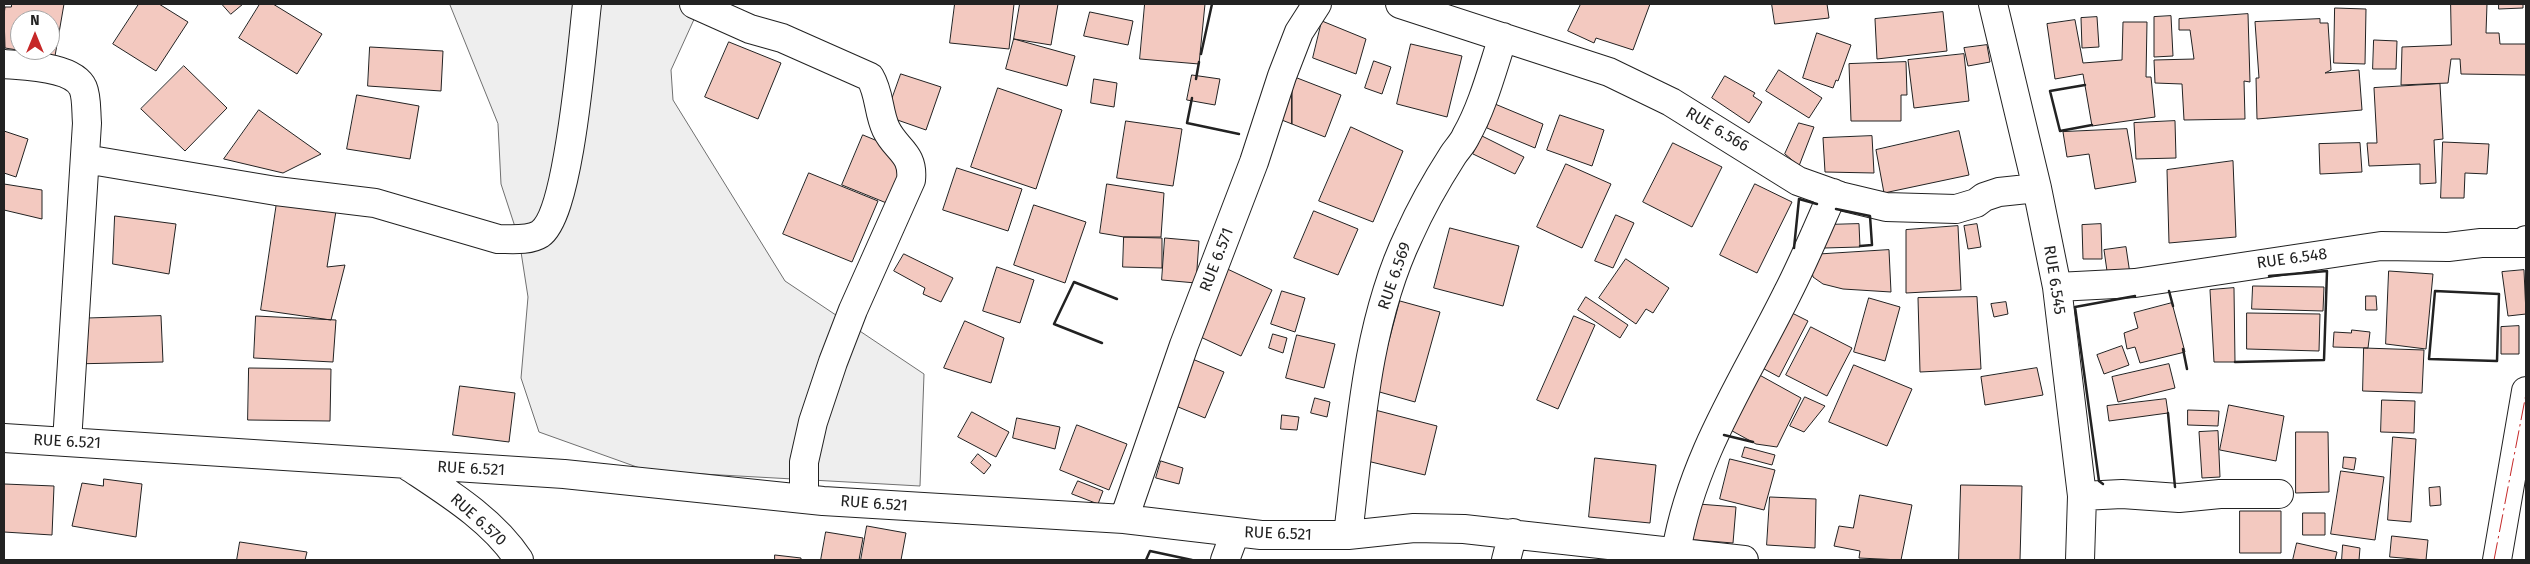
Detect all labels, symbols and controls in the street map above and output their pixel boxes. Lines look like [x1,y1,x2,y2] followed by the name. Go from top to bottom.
[10,10,60,60] north arrow
[30,12,40,29] text: N
[1682,104,1752,156] street label: RUE 6.566
[1196,225,1238,295] street label: RUE 6.571
[1374,240,1416,312] street label: RUE 6.569
[2039,244,2069,316] street label: RUE 6.545
[2256,245,2328,273] street label: RUE 6.548
[33,431,101,453] street label: RUE 6.521
[437,458,505,480] street label: RUE 6.521
[446,490,510,550] street label: RUE 6.570
[840,492,908,516] street label: RUE 6.521
[1244,523,1312,545] street label: RUE 6.521

